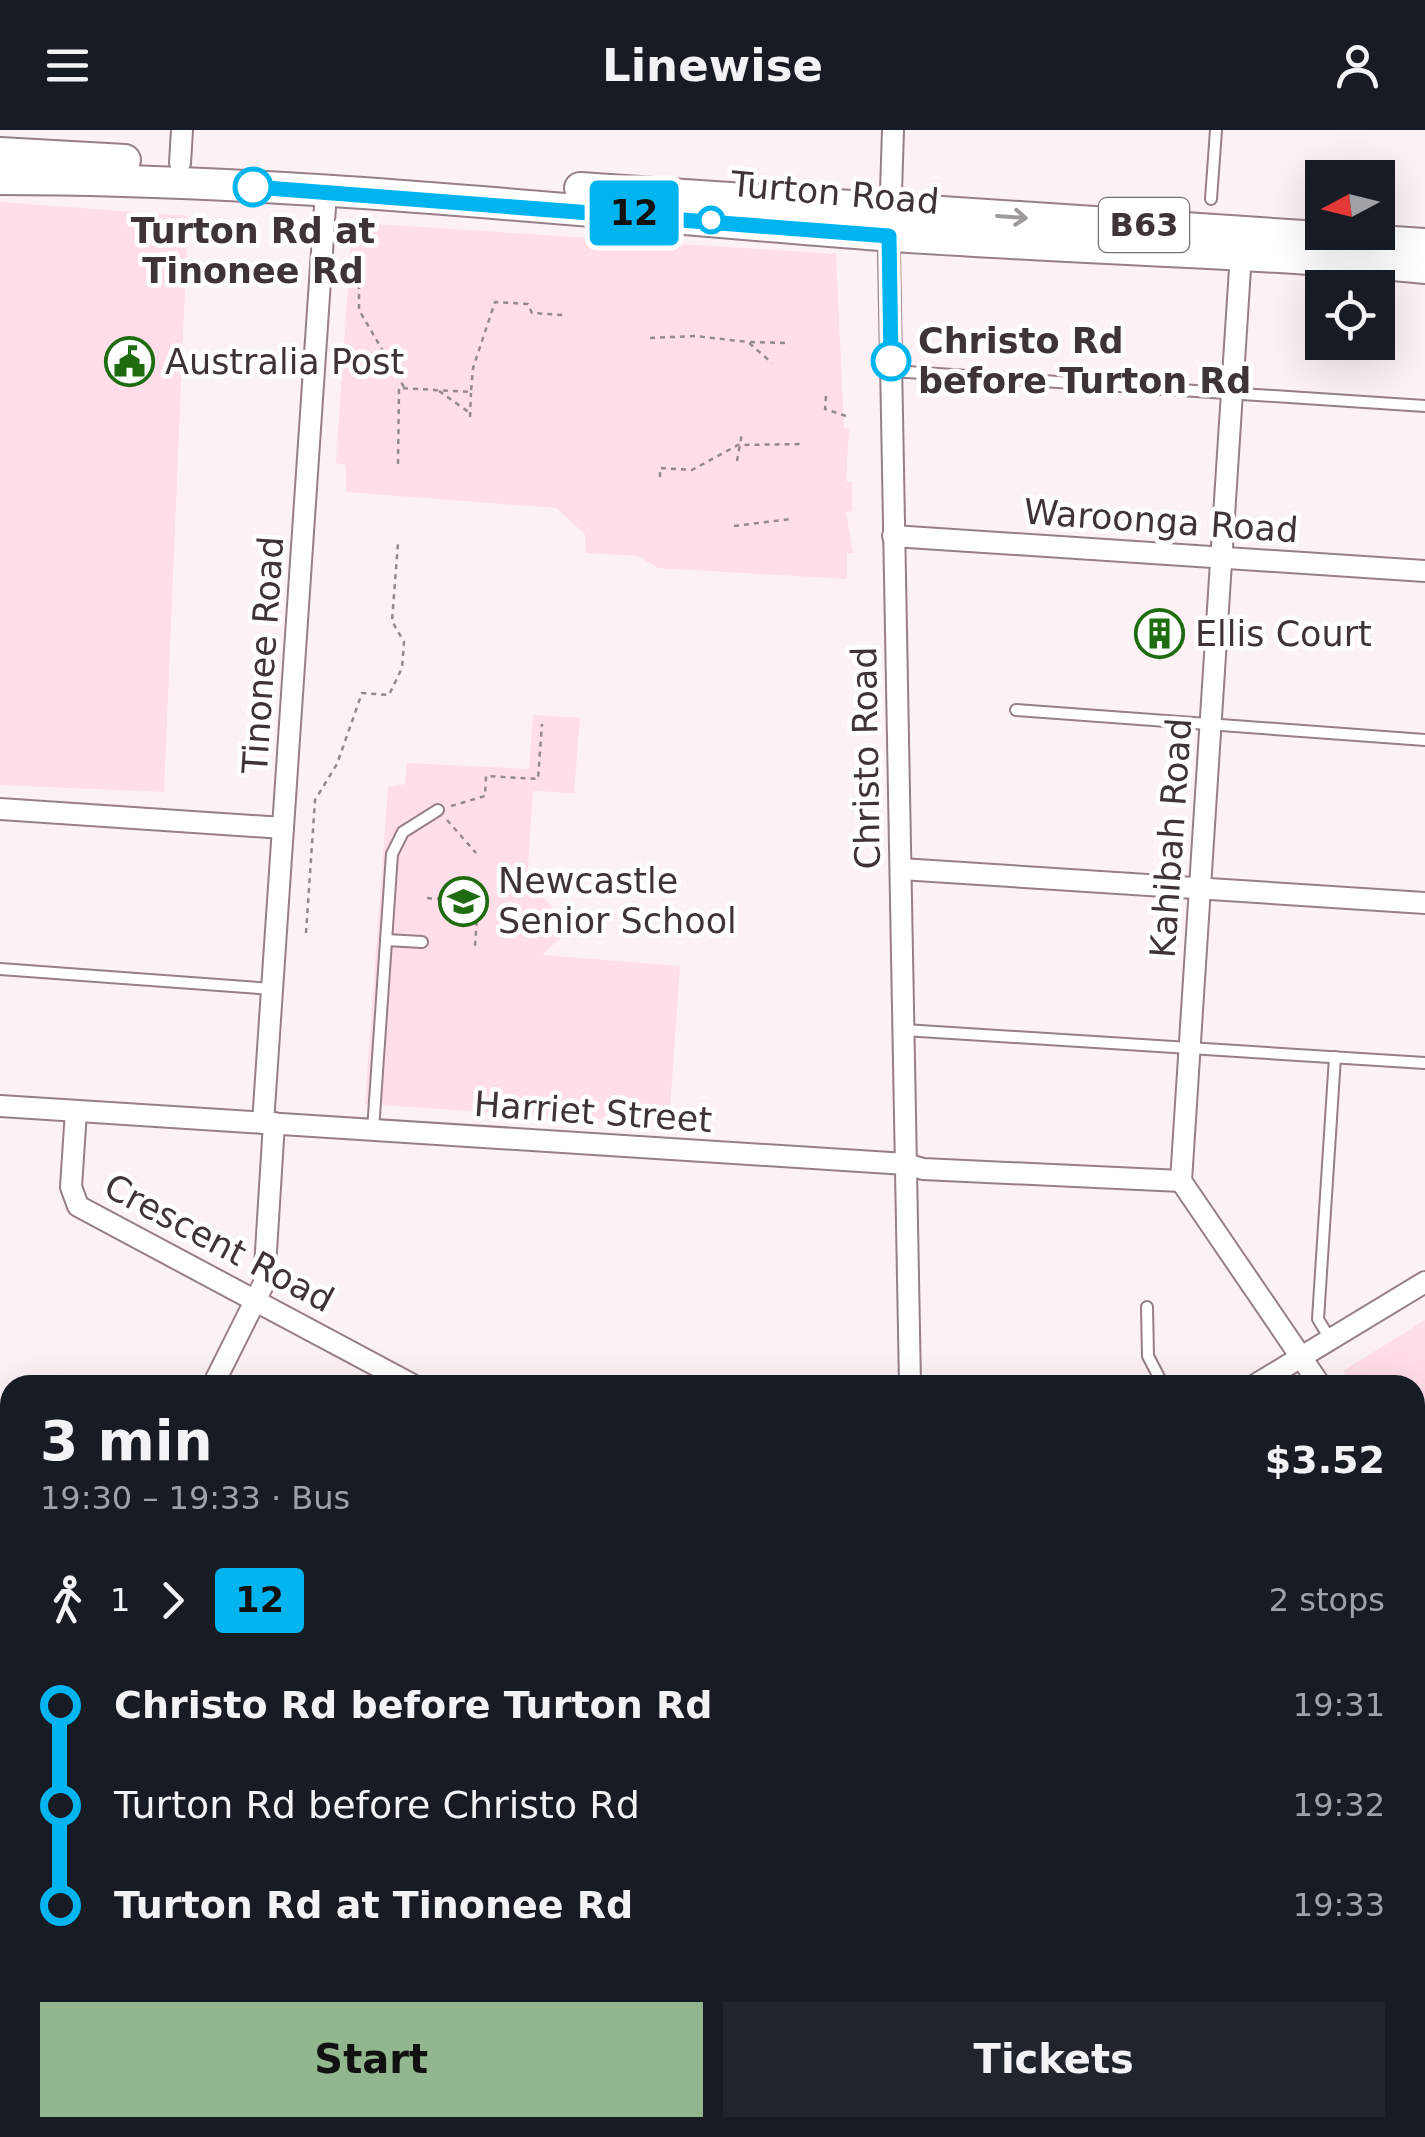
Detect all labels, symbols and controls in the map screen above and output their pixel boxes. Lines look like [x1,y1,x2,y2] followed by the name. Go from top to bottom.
[40,38,95,93] icon: menu
[1330,38,1385,93] icon: person
[602,39,823,92] text: Linewise
[1305,160,1395,250] north arrow
[1305,160,1395,360] map controls
[728,164,941,222] street label: Turton Road
[234,168,272,206] marker: Turton Rd at Tinonee Rd
[589,181,679,246] line badge: 12
[610,193,658,233] text: 12
[1099,198,1189,252] road number: B63
[698,207,724,233] unlabelled marker
[996,208,1028,227] one-way arrow
[131,211,375,291] place label: Turton Rd at Tinonee Rd
[1305,270,1395,360] button: locate
[918,321,1251,401] place label: Christo Rd before Turton Rd
[104,336,156,388] public building icon: Australia Post
[165,342,404,382] place label: Australia Post
[872,342,910,380] marker: Christo Rd before Turton Rd
[1022,491,1300,551] street label: Waroonga Road
[235,535,291,776] street label: Tinonee Road
[1134,608,1186,660] building icon: Ellis Court
[1195,614,1372,654] place label: Ellis Court
[844,646,888,870] street label: Christo Road
[1143,717,1199,959] street label: Kahibah Road
[498,861,737,941] place label: Newcastle Senior School
[437,875,489,927] school or university icon: Newcastle Senior School
[473,1084,713,1140] street label: Harriet Street
[98,1166,340,1320] street label: Crescent Road
[40,1409,213,1473] text: 3 min
[1265,1438,1385,1482] text: $3.52
[40,1479,350,1517] text: 19:30 – 19:33 · Bus
[40,1573,95,1628] icon: walk
[145,1573,200,1628] icon: forward
[235,1580,284,1620] text: 12
[110,1581,130,1619] text: 1
[1269,1581,1385,1619] text: 2 stops
[114,1683,712,1727] text: Christo Rd before Turton Rd
[1293,1686,1385,1724] text: 19:31
[114,1783,640,1827] text: Turton Rd before Christo Rd
[1293,1786,1385,1824] text: 19:32
[114,1883,633,1927] text: Turton Rd at Tinonee Rd
[1293,1886,1385,1924] text: 19:33
[40,2002,703,2117] button: Start
[723,2002,1385,2117] button: Tickets

